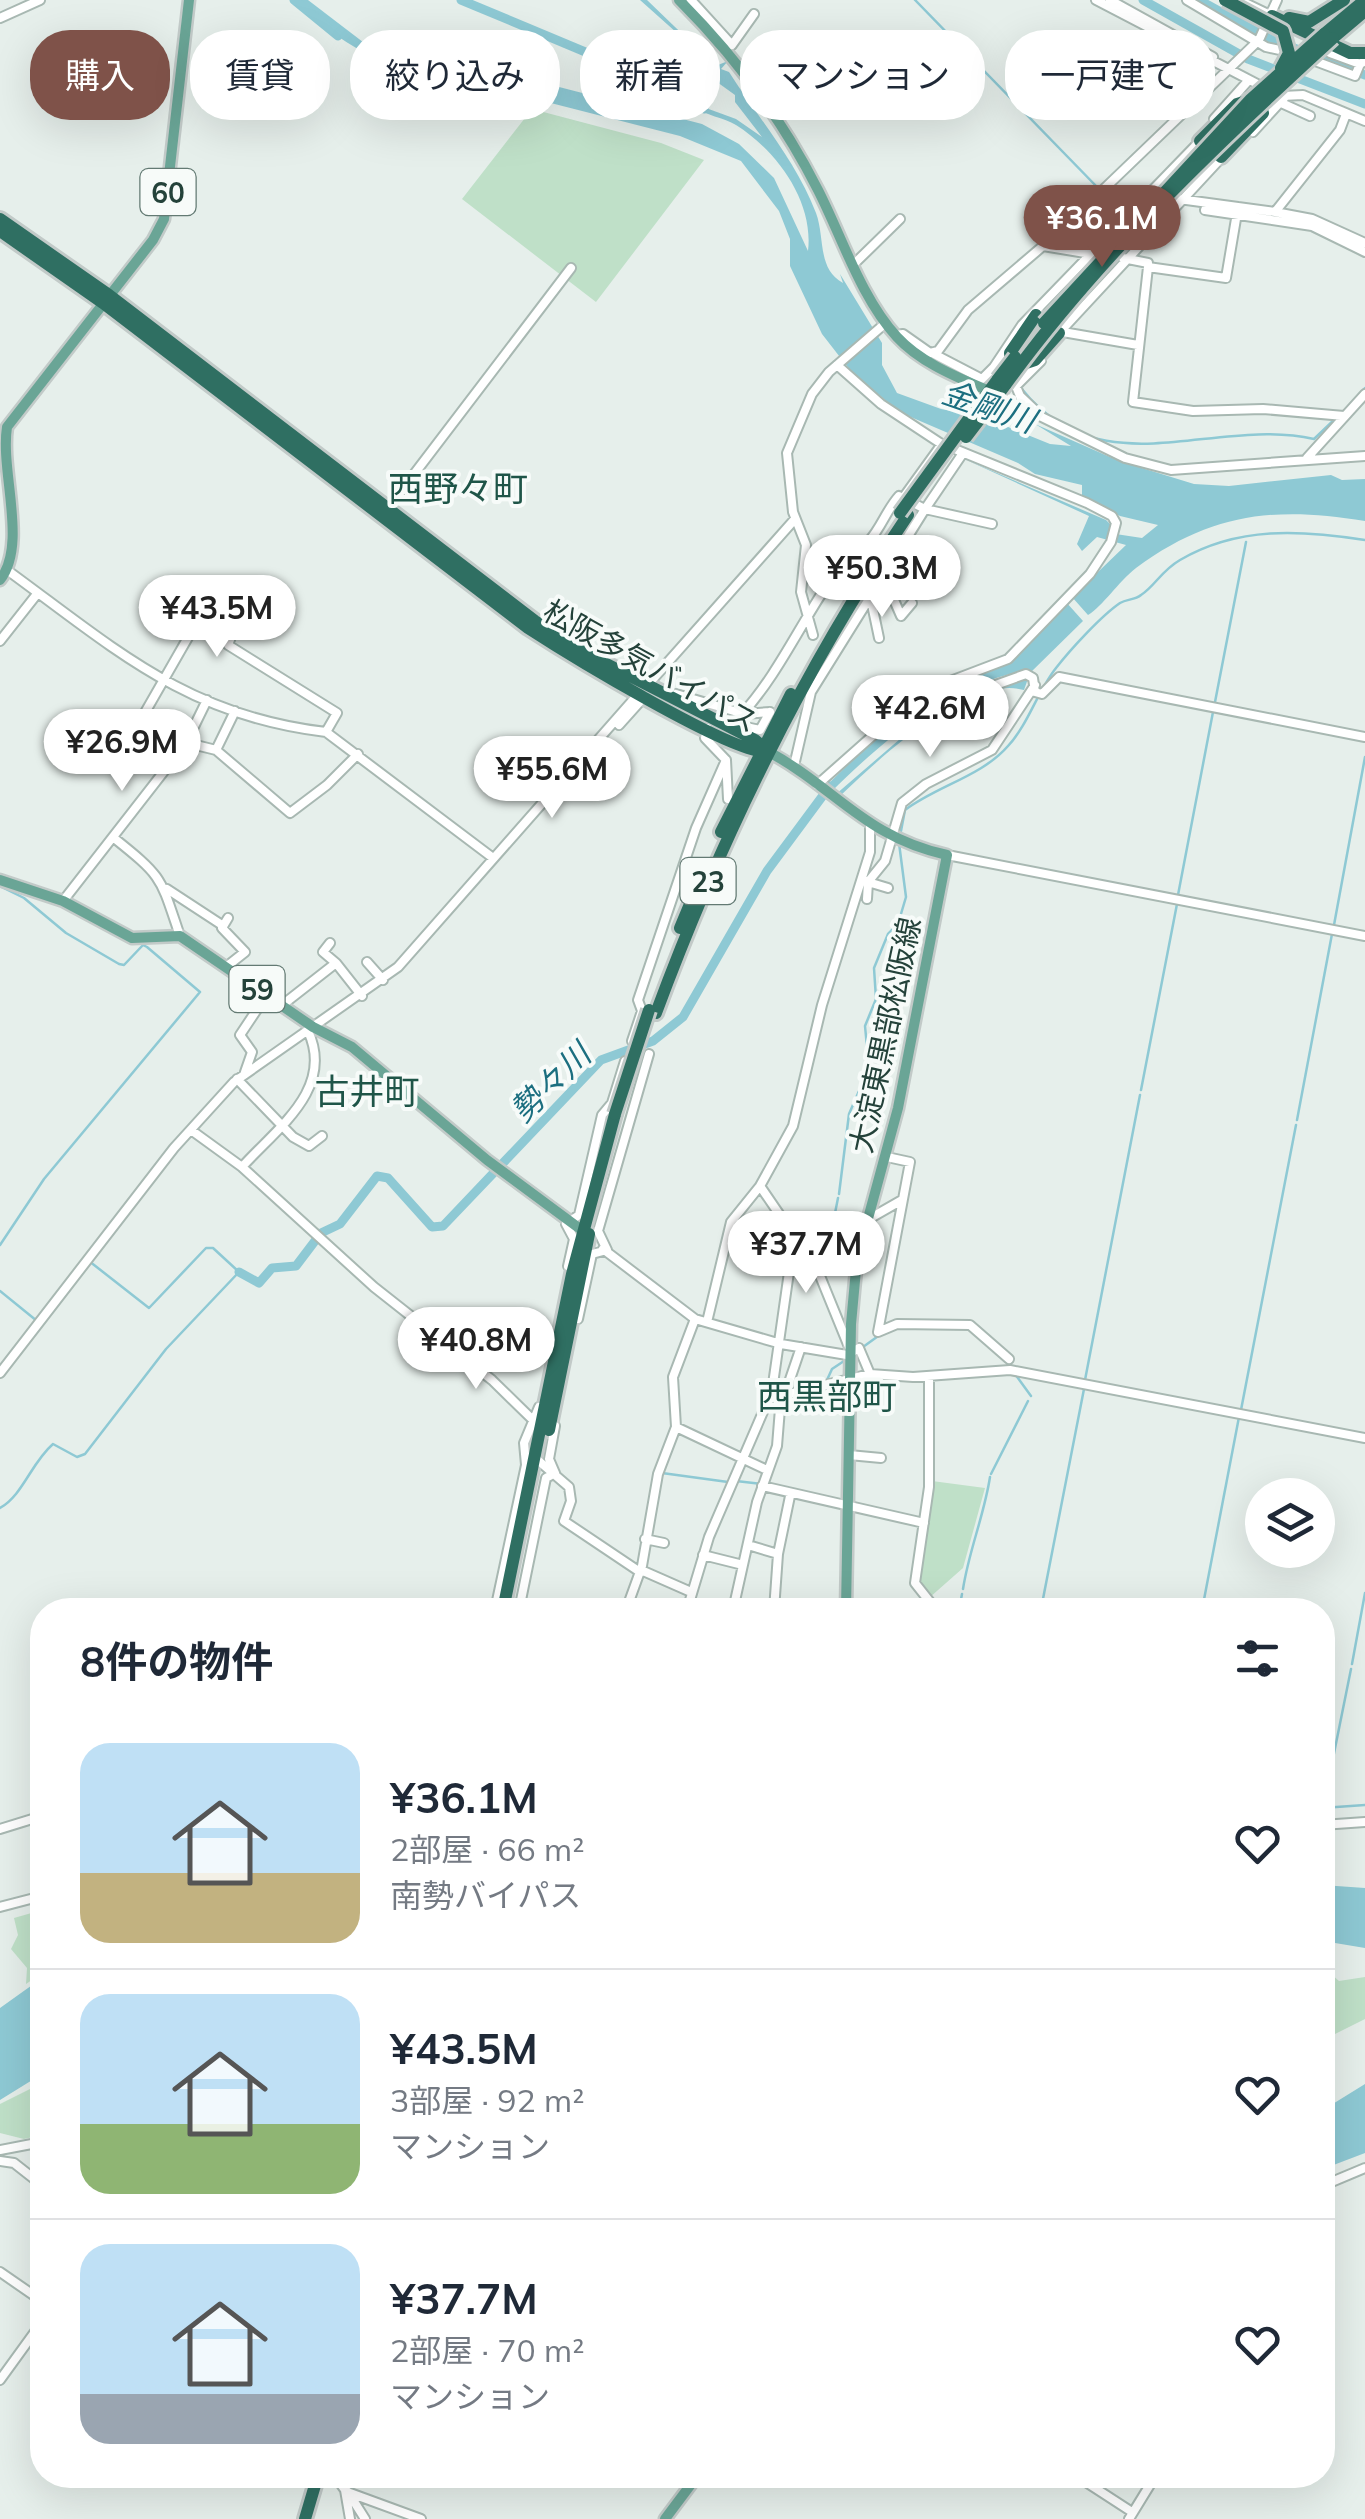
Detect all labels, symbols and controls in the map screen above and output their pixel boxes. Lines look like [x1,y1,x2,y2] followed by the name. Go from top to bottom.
[30,30,170,120] chip: 購入
[190,30,330,120] chip: 賃貸
[350,30,560,120] chip: 絞り込み
[580,30,720,120] chip: 新着
[740,30,985,120] chip: マンション
[1005,30,1215,120] chip: 一戸建て
[140,169,196,215] road number: 60
[1021,185,1183,270] pin: ¥36.1M
[1046,197,1158,237] text: ¥36.1M
[937,371,1044,442] water label: 金剛川
[388,466,528,510] district label: 西野々町
[801,535,963,620] pin: ¥50.3M
[826,547,938,587] text: ¥50.3M
[136,575,298,660] pin: ¥43.5M
[161,587,273,627] text: ¥43.5M
[537,591,765,741] street label: 松阪多気バイパス
[849,675,1011,760] pin: ¥42.6M
[874,687,986,727] text: ¥42.6M
[41,709,203,794] pin: ¥26.9M
[66,721,178,761] text: ¥26.9M
[471,736,633,821] pin: ¥55.6M
[496,748,608,788] text: ¥55.6M
[680,858,736,904] road number: 23
[841,914,929,1156] street label: 大淀東黒部松阪線
[230,966,284,1012] road number: 59
[502,1032,601,1130] water label: 勢々川
[314,1069,420,1113] district label: 古井町
[725,1211,887,1296] pin: ¥37.7M
[750,1223,862,1263] text: ¥37.7M
[395,1307,557,1392] pin: ¥40.8M
[420,1319,532,1359] text: ¥40.8M
[757,1374,897,1418] district label: 西黒部町
[1245,1478,1335,1568] map controls
[1245,1478,1335,1568] button: layers
[1230,1631,1285,1686] icon: filters
[80,1635,273,1688] text: 8件の物件
[390,1771,538,1824] text: ¥36.1M
[160,1783,280,1903] icon: home
[1230,1816,1285,1871] icon: heart
[390,1829,584,1869] text: 2部屋 · 66 m²
[390,1875,581,1915] text: 南勢バイパス
[390,2022,538,2075] text: ¥43.5M
[160,2034,280,2154] icon: home
[1230,2067,1285,2122] icon: heart
[390,2080,584,2120] text: 3部屋 · 92 m²
[390,2126,550,2166] text: マンション
[390,2272,538,2325] text: ¥37.7M
[160,2284,280,2404] icon: home
[1230,2317,1285,2372] icon: heart
[390,2330,584,2370] text: 2部屋 · 70 m²
[390,2376,550,2416] text: マンション

